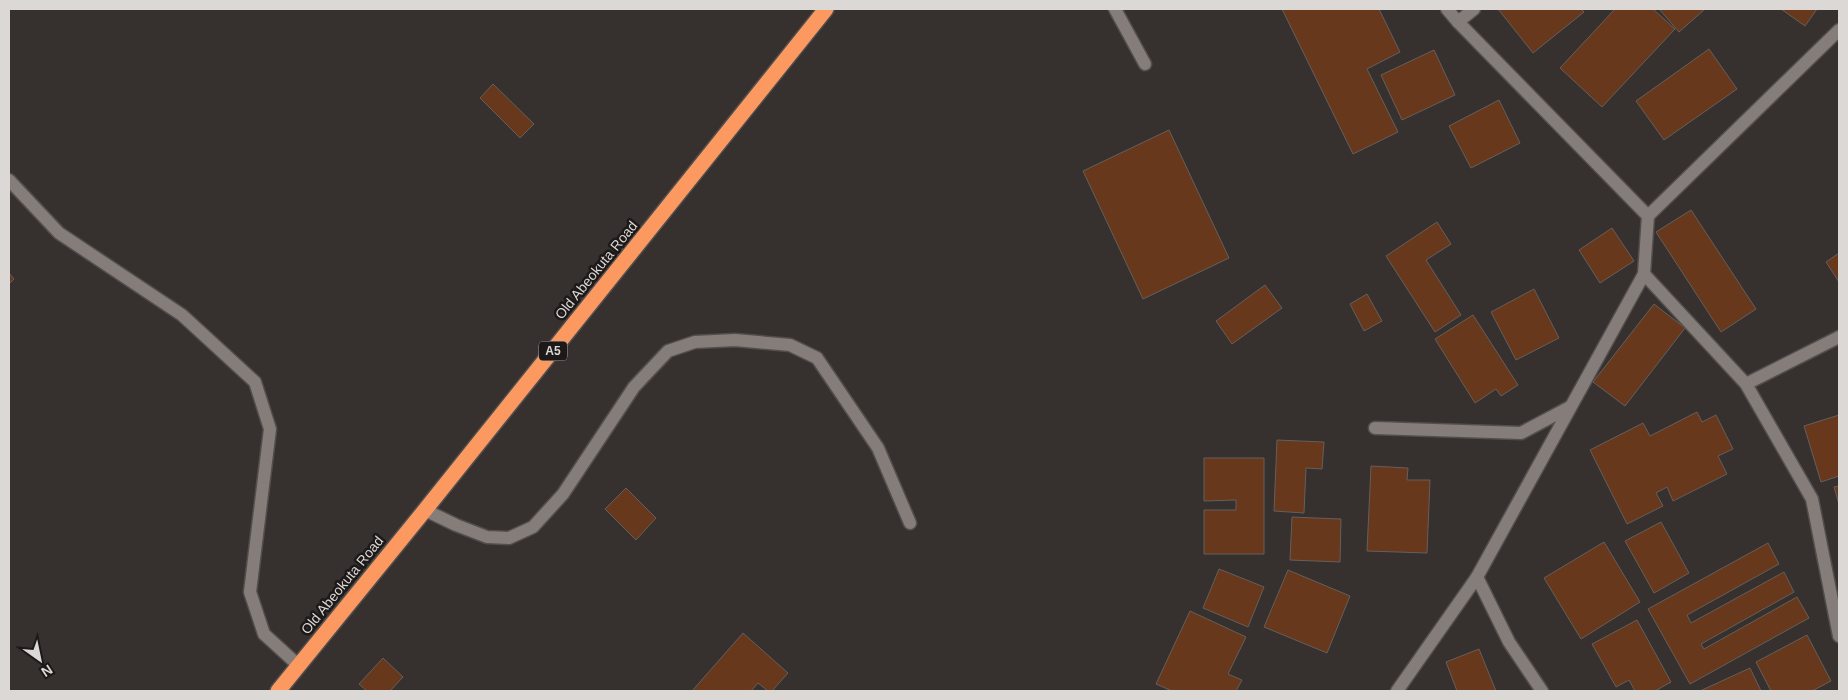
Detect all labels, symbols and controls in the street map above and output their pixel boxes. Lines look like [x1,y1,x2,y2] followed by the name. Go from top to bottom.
[552,218,640,322] street label: Old Abeokuta Road
[539,342,567,361] road number: A5
[298,533,386,637] street label: Old Abeokuta Road
[15,635,65,685] north arrow
[38,661,56,680] text: N

